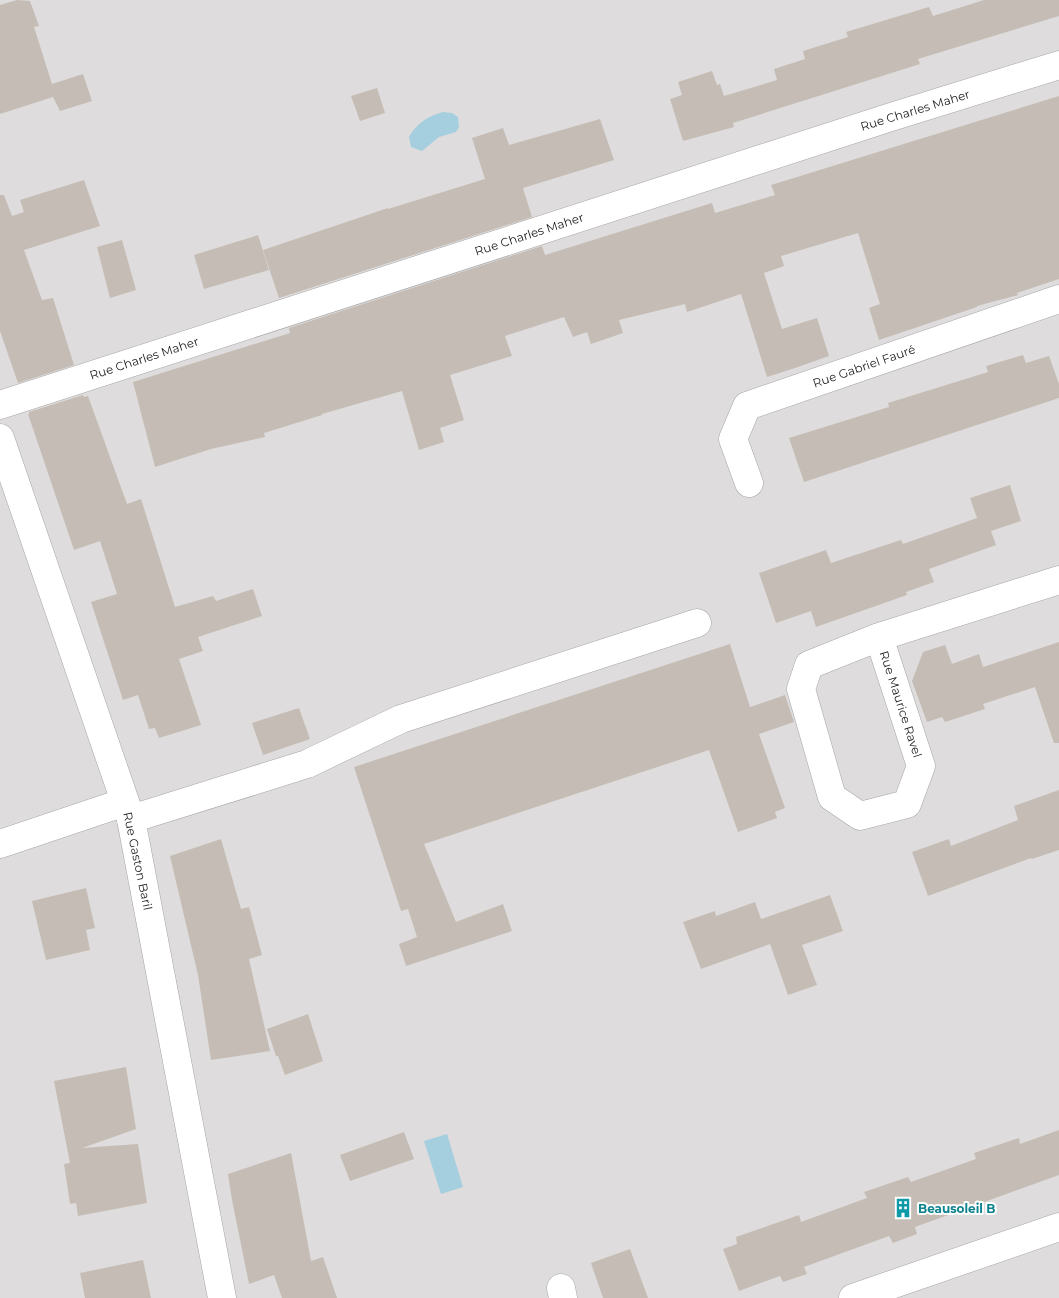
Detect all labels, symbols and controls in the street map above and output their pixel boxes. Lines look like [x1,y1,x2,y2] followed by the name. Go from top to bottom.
[858,86,972,134] street label: Rue Charles Maher
[473,209,586,259] street label: Rue Charles Maher
[88,333,201,383] street label: Rue Charles Maher
[811,341,917,391] street label: Rue Gabriel Fauré
[877,649,925,759] street label: Rue Maurice Ravel
[120,810,156,912] street label: Rue Gaston Baril
[892,1197,914,1219] building icon: Beausoleil B
[918,1201,995,1216] place label: Beausoleil B

